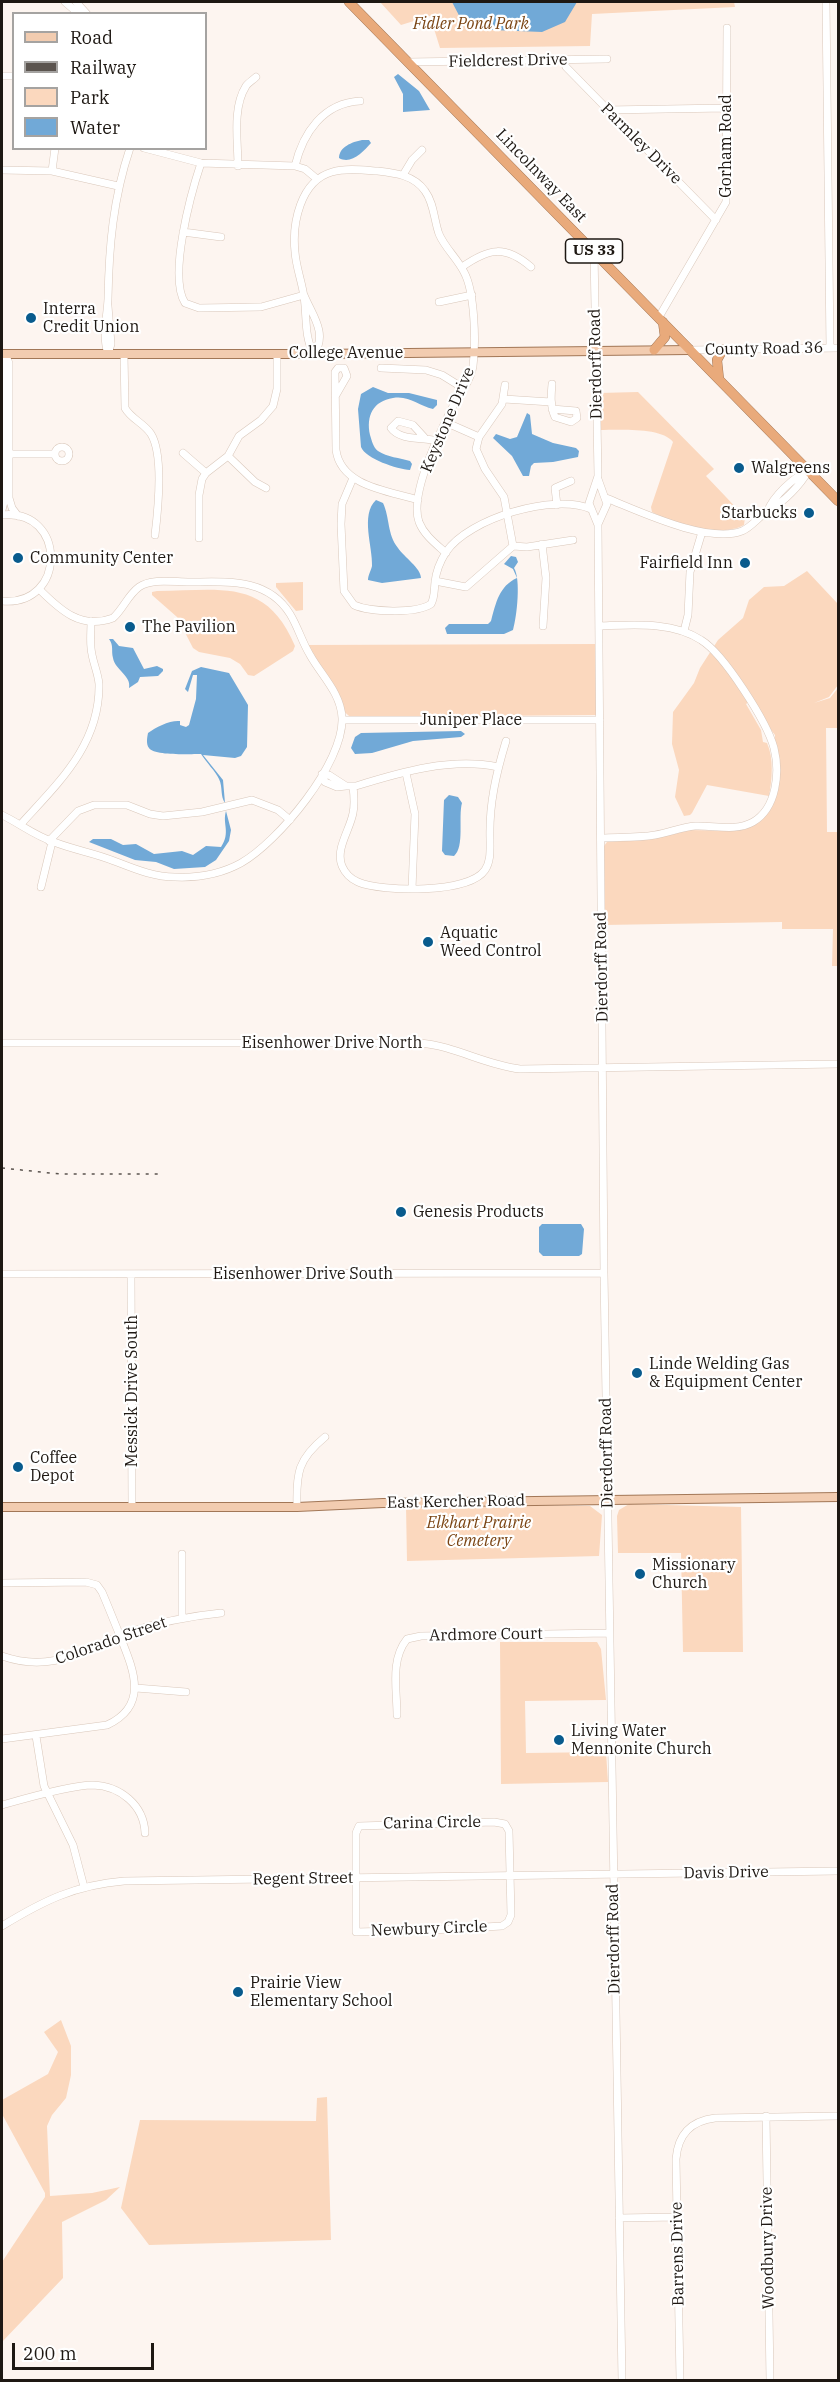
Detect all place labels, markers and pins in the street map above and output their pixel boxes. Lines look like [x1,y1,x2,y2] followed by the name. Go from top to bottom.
[43,299,139,337] place label: Interra Credit Union
[24,311,38,325] marker: Interra Credit Union
[751,458,830,478] place label: Walgreens
[732,461,746,475] marker: Walgreens
[721,503,797,523] place label: Starbucks
[802,506,816,520] marker: Starbucks
[30,548,173,568] place label: Community Center
[11,551,25,565] marker: Community Center
[640,553,733,573] place label: Fairfield Inn
[738,556,752,570] marker: Fairfield Inn
[142,617,236,637] place label: The Pavilion
[123,620,137,634] marker: The Pavilion
[440,923,542,961] place label: Aquatic Weed Control
[421,935,435,949] marker: Aquatic Weed Control
[413,1202,544,1222] place label: Genesis Products
[394,1205,408,1219] marker: Genesis Products
[649,1354,802,1392] place label: Linde Welding Gas & Equipment Center
[630,1366,644,1380] marker: Linde Welding Gas & Equipment Center
[30,1448,77,1486] place label: Coffee Depot
[11,1460,25,1474] marker: Coffee Depot
[652,1555,736,1593] place label: Missionary Church
[633,1567,647,1581] marker: Missionary Church
[571,1721,712,1759] place label: Living Water Mennonite Church
[552,1733,566,1747] marker: Living Water Mennonite Church
[250,1973,393,2011] place label: Prairie View Elementary School
[231,1985,245,1999] marker: Prairie View Elementary School

